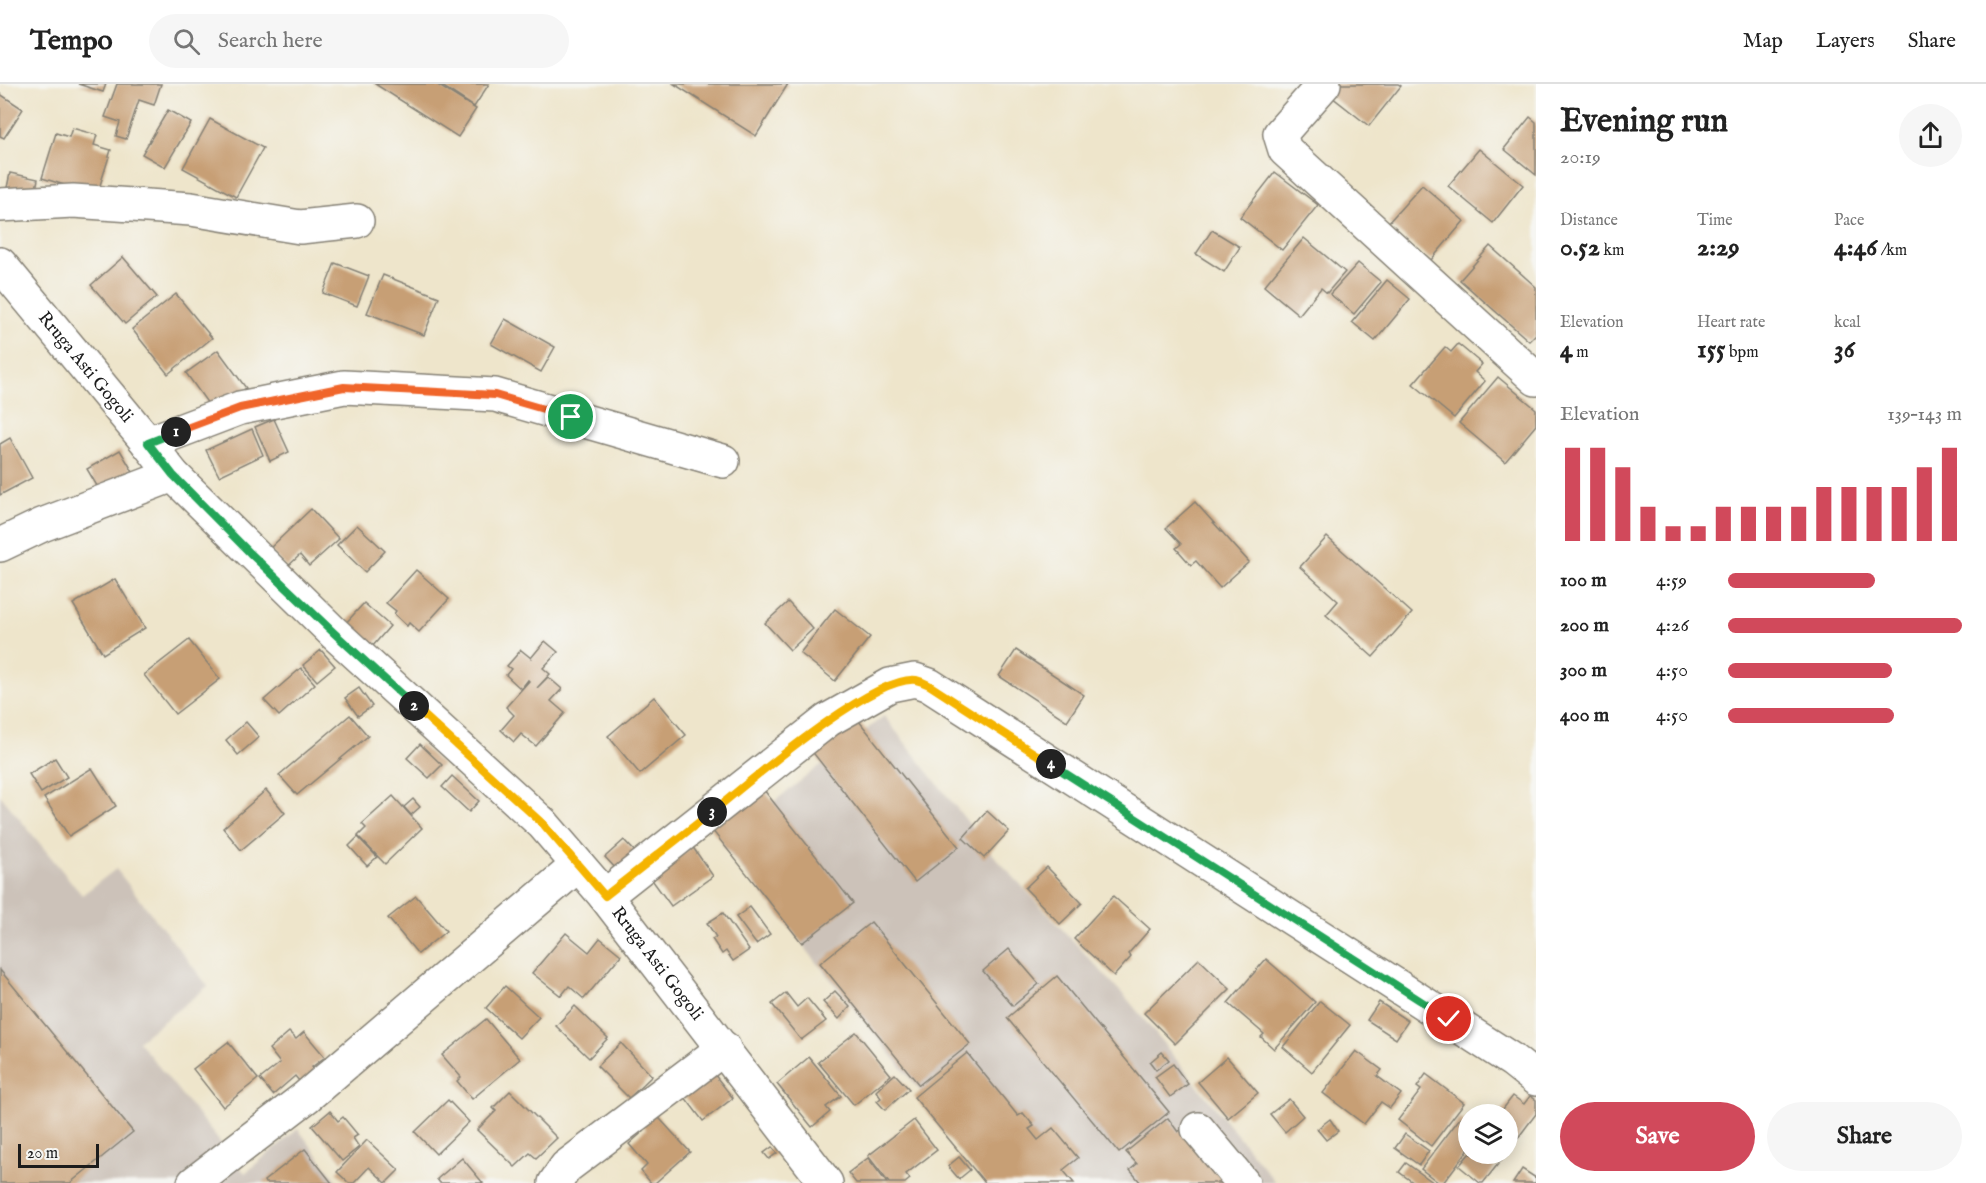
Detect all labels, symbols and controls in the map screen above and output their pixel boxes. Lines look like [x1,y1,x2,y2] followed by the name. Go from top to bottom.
[149,14,569,68] search box
[30,24,113,59] text: Tempo
[170,25,203,58] icon: search
[218,27,323,55] text: Search here
[1743,28,1783,55] text: Map
[1816,28,1875,55] text: Layers
[1908,28,1956,55] text: Share
[1560,101,1728,143] text: Evening run
[1899,104,1962,167] button: share
[1560,145,1601,170] text: 20:19
[1560,211,1618,231] text: Distance
[1697,211,1733,231] text: Time
[1834,211,1864,231] text: Pace
[1560,231,1600,264] text: 0.52
[1697,231,1740,264] text: 2:29
[1834,231,1877,264] text: 4:46
[1600,241,1624,261] text: km
[1877,241,1907,261] text: /km
[33,307,138,428] street label: Rruga Asti Gogoli
[1560,313,1623,333] text: Elevation
[1697,313,1765,333] text: Heart rate
[1834,313,1861,333] text: kcal
[1560,333,1573,366] text: 4
[1697,333,1726,366] text: 155
[1834,333,1855,366] text: 36
[1573,343,1589,363] text: m
[1726,343,1759,363] text: bpm
[545,391,596,442] pin
[554,400,587,433] icon: arrive
[1560,402,1639,427] text: Elevation
[1887,402,1962,427] text: 139–143 m
[161,417,191,447] pin: 1
[173,422,179,442] text: 1
[1560,568,1607,593] text: 100 m
[1656,568,1687,593] text: 4:59
[1560,613,1609,638] text: 200 m
[1656,613,1689,638] text: 4:26
[1560,658,1607,683] text: 300 m
[1656,658,1688,683] text: 4:50
[399,691,429,721] pin: 2
[410,696,418,716] text: 2
[1560,703,1609,728] text: 400 m
[1656,703,1688,728] text: 4:50
[1036,749,1066,779] pin: 4
[1047,754,1055,774] text: 4
[697,797,727,827] pin: 3
[709,802,715,822] text: 3
[606,902,708,1025] street label: Rruga Asti Gogoli
[1423,993,1474,1044] pin
[1432,1002,1465,1035] icon: check
[1560,1102,1755,1171] button: Save
[1767,1102,1962,1171] button: Share
[1458,1104,1518,1164] map controls
[1458,1104,1518,1164] button: layers
[18,1141,99,1168] scale bar
[27,1144,58,1164] text: 20 m

